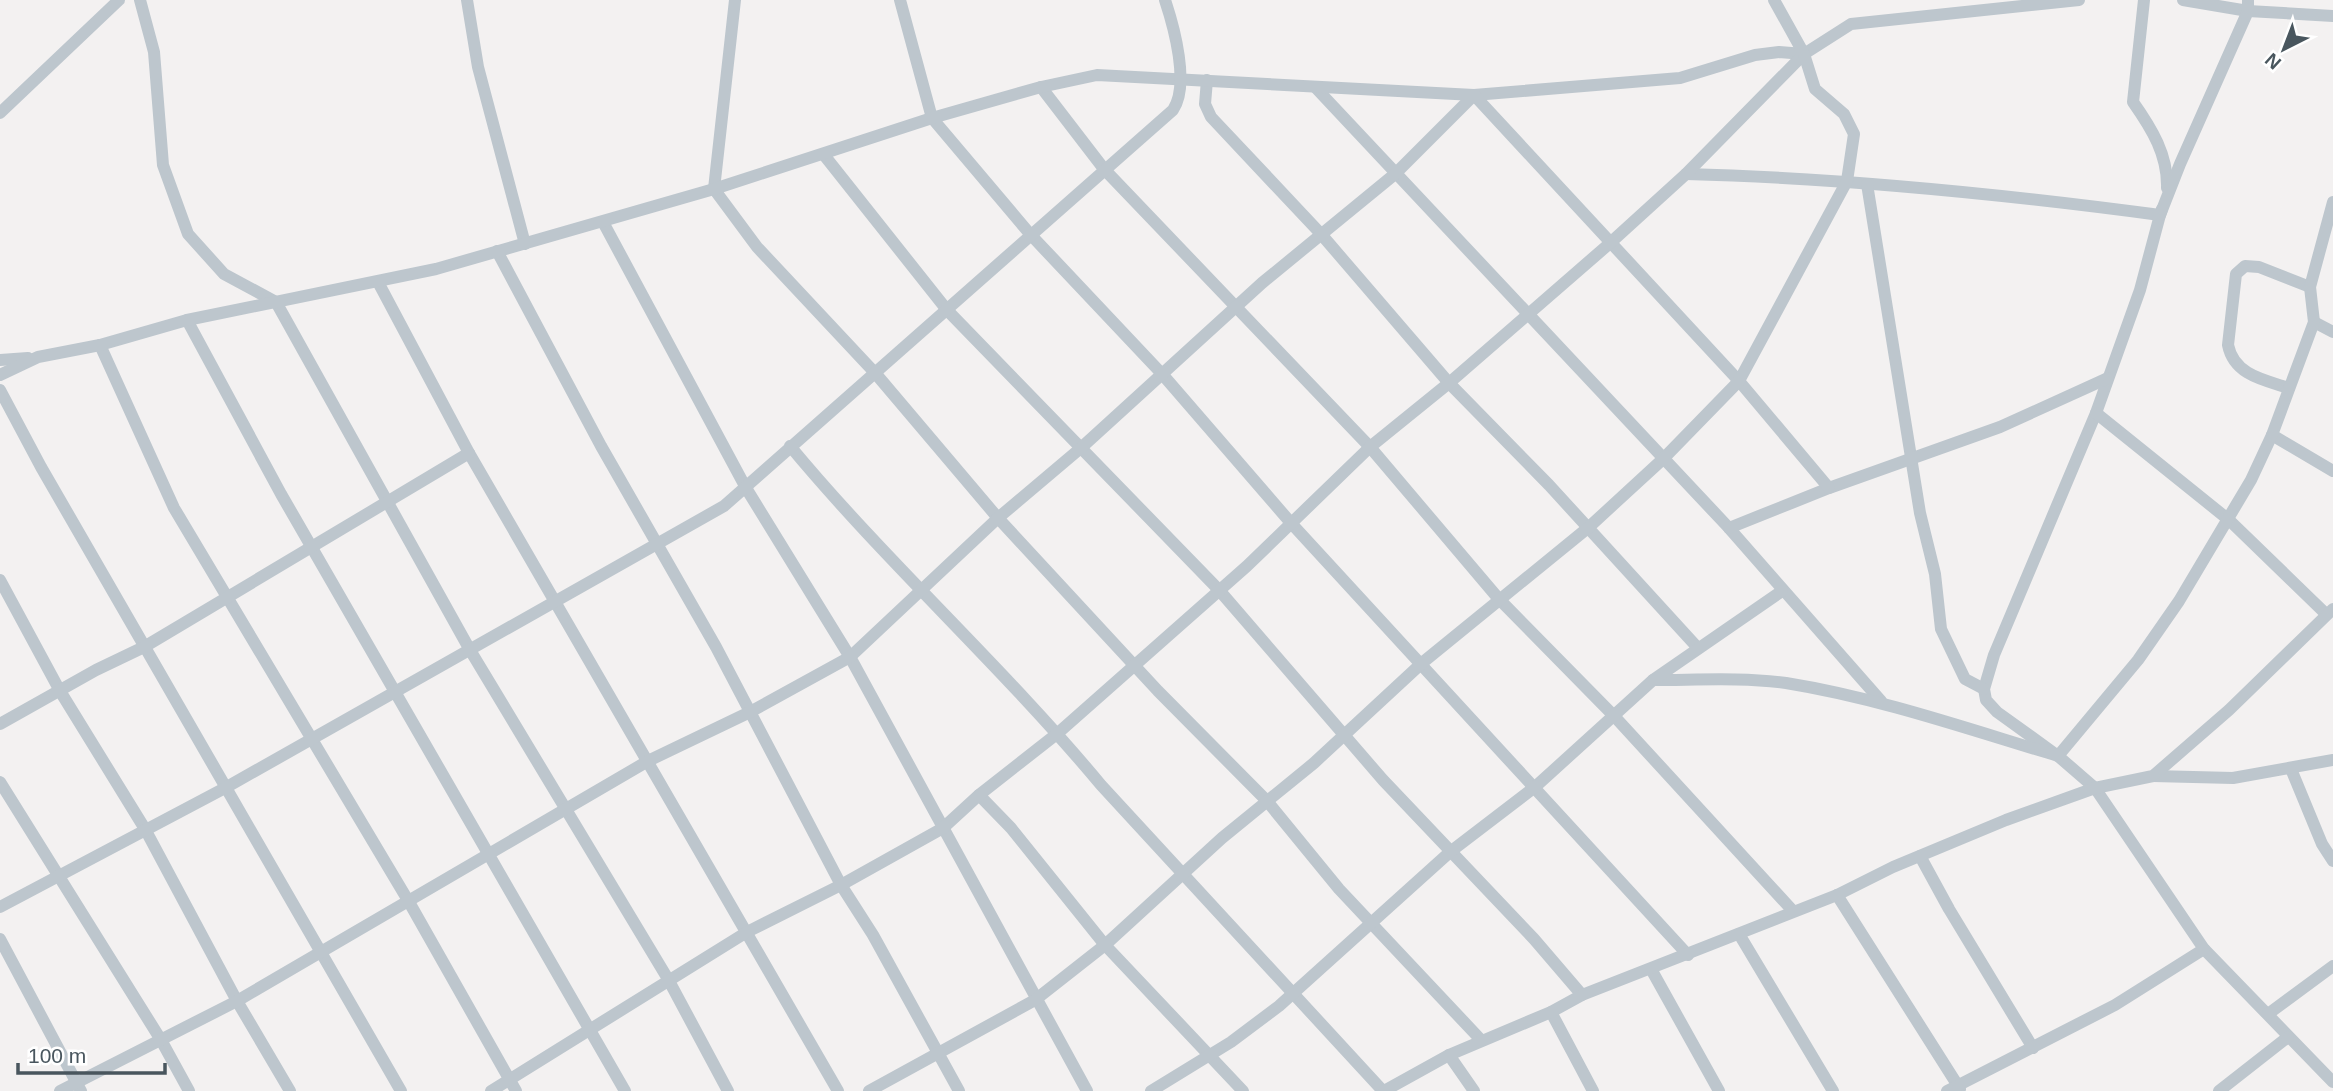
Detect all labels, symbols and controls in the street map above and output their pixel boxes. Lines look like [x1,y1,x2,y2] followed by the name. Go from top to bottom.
[2249,14,2319,84] north arrow
[2261,49,2285,74] text: N
[18,1032,164,1076] scale bar
[28,1044,86,1067] text: 100 m

